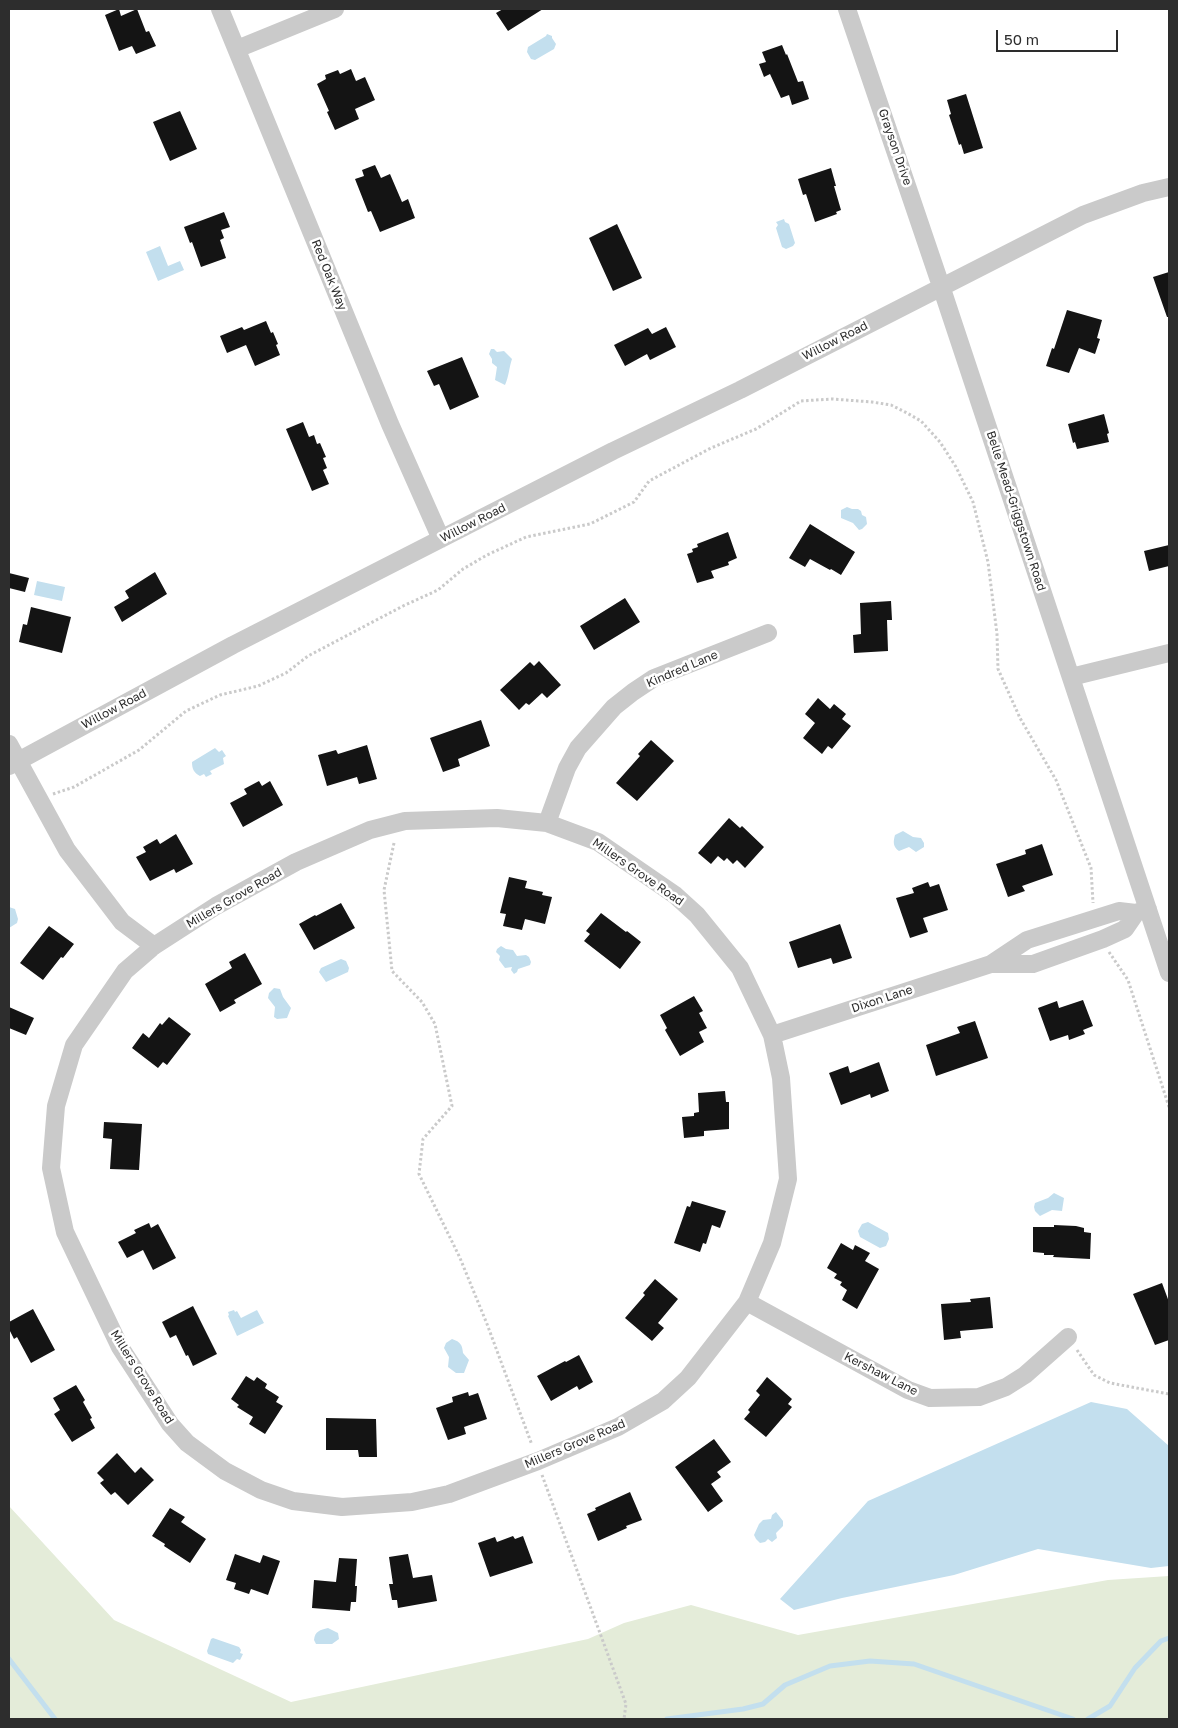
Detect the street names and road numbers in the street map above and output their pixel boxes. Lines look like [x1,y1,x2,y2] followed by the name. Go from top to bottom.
[875,107,915,187] street label: Grayson Drive
[308,237,350,313] street label: Red Oak Way
[800,318,870,364] street label: Willow Road
[983,429,1049,593] street label: Belle Mead-Griggstown Road
[438,500,508,546] street label: Willow Road
[644,647,720,691] street label: Kindred Lane
[79,686,149,732] street label: Willow Road
[590,835,686,909] street label: Millers Grove Road
[184,865,284,931] street label: Millers Grove Road
[850,982,914,1016] street label: Dixon Lane
[107,1327,177,1427] street label: Millers Grove Road
[842,1349,920,1399] street label: Kershaw Lane
[523,1416,627,1472] street label: Millers Grove Road

